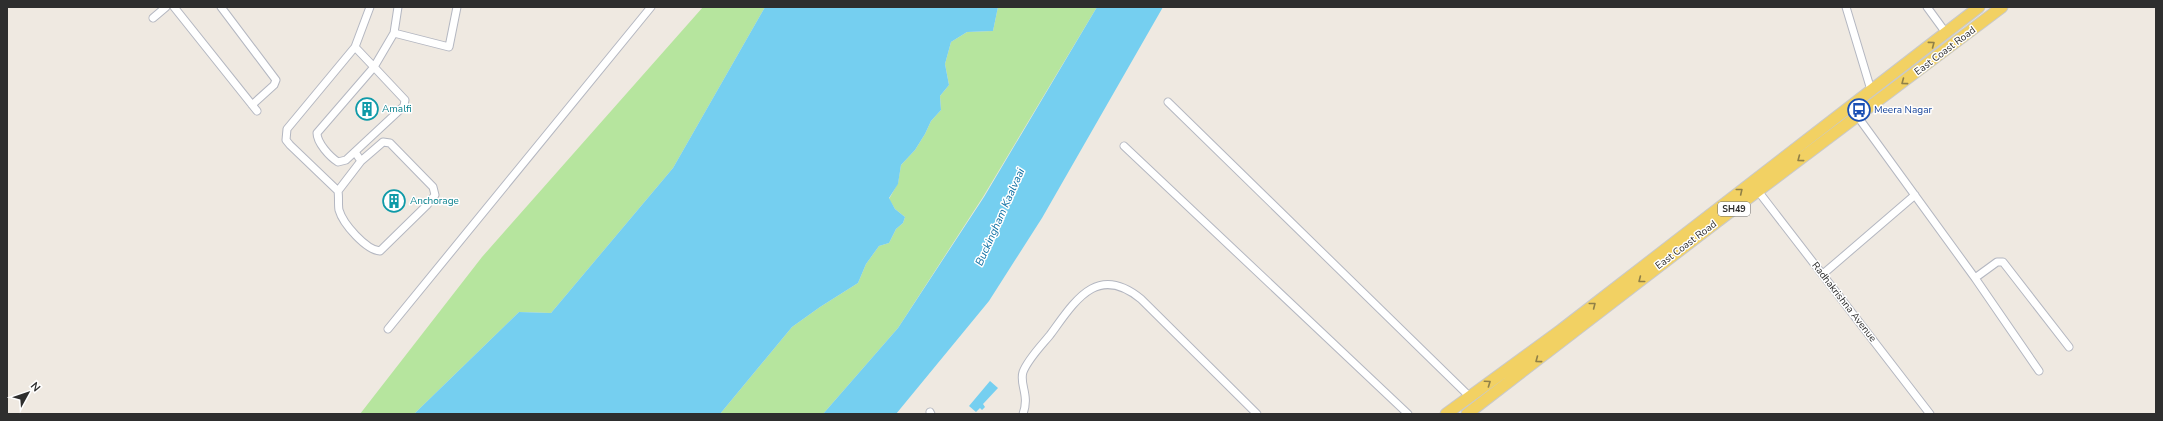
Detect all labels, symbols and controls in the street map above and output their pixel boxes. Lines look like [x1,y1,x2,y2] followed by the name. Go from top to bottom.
[1912,23,1979,79] street label: East Coast Road
[1927,42,1934,49] one-way arrow
[1902,77,1909,84] one-way arrow
[354,96,380,122] building icon: Amalfi
[1846,97,1872,123] bus stop icon: Meera Nagar
[382,102,412,116] place label: Amalfi
[1874,103,1932,117] place label: Meera Nagar
[1798,155,1805,162] one-way arrow
[972,165,1028,268] water label: Buckingham Kaalvaai
[381,188,407,214] building icon: Anchorage
[1735,189,1742,196] one-way arrow
[410,194,459,208] place label: Anchorage
[1718,202,1750,216] road number: SH49
[1653,217,1720,273] street label: East Coast Road
[1808,259,1880,345] street label: Radhakrishna Avenue
[1638,276,1645,283] one-way arrow
[1588,303,1595,310] one-way arrow
[1536,355,1543,362] one-way arrow
[8,373,48,413] north arrow
[27,379,44,395] text: N
[1484,380,1491,387] one-way arrow

